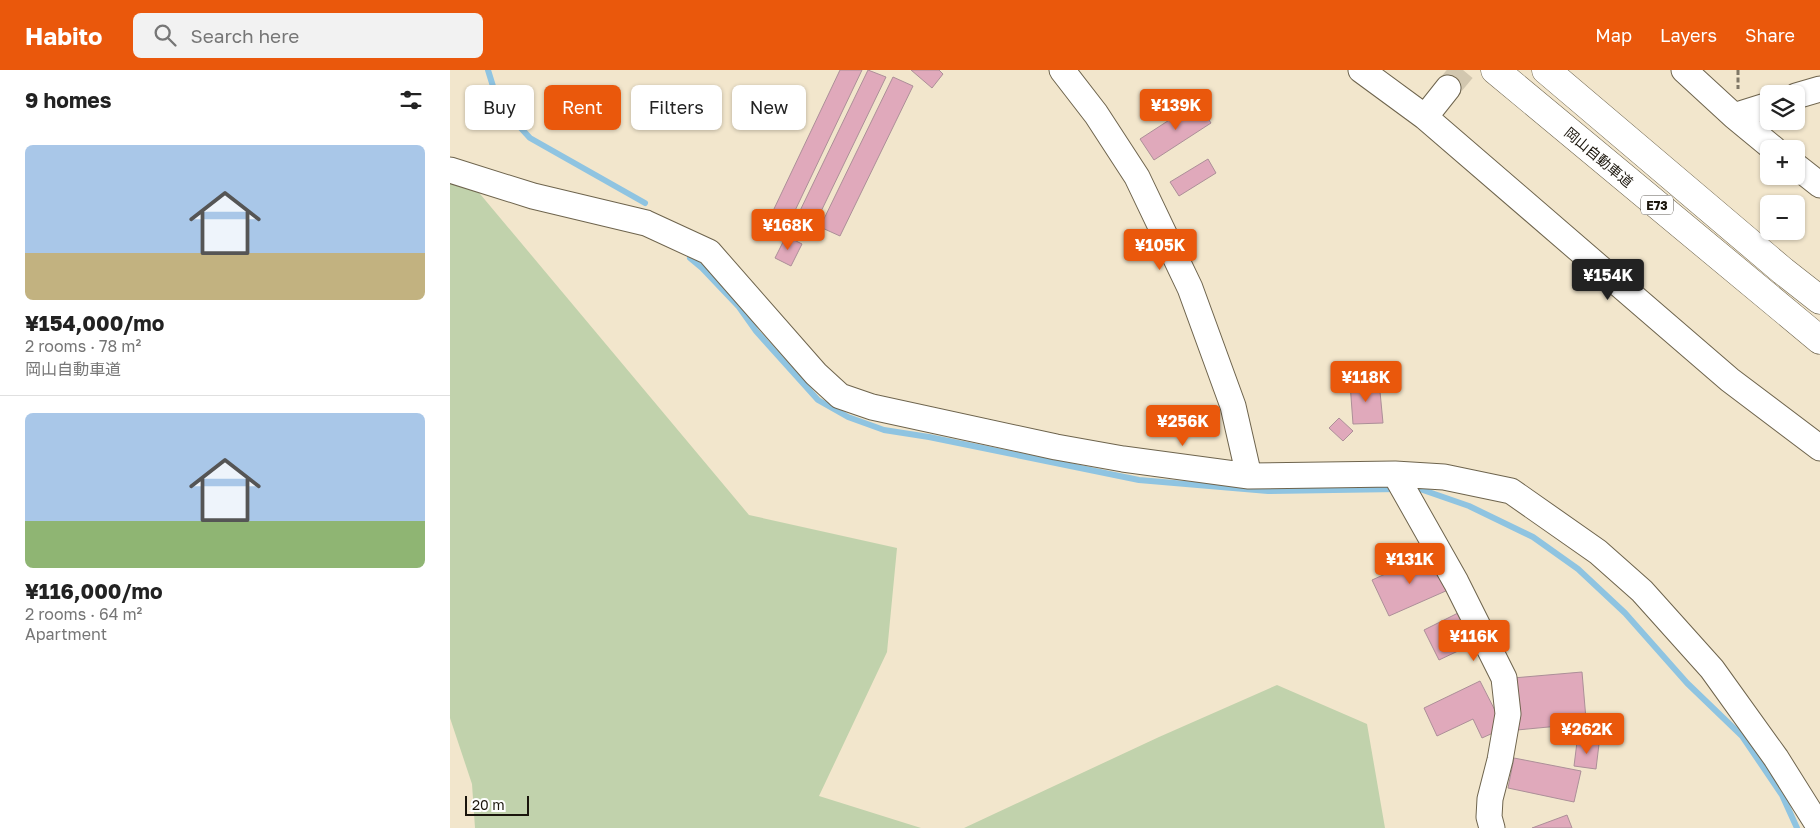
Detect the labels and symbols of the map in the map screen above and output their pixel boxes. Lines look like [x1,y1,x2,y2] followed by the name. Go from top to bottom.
[1141,88,1211,131] pin: ¥139K
[1561,123,1637,191] street label: 岡山自動車道
[1641,196,1673,214] road number: E73
[753,208,823,251] pin: ¥168K
[1125,228,1195,271] pin: ¥105K
[1573,258,1643,301] pin: ¥154K
[1331,360,1401,403] pin: ¥118K
[1148,404,1218,447] pin: ¥256K
[1375,542,1445,585] pin: ¥131K
[1439,620,1509,662] pin: ¥116K
[1552,712,1622,755] pin: ¥262K
[465,793,529,816] scale bar

